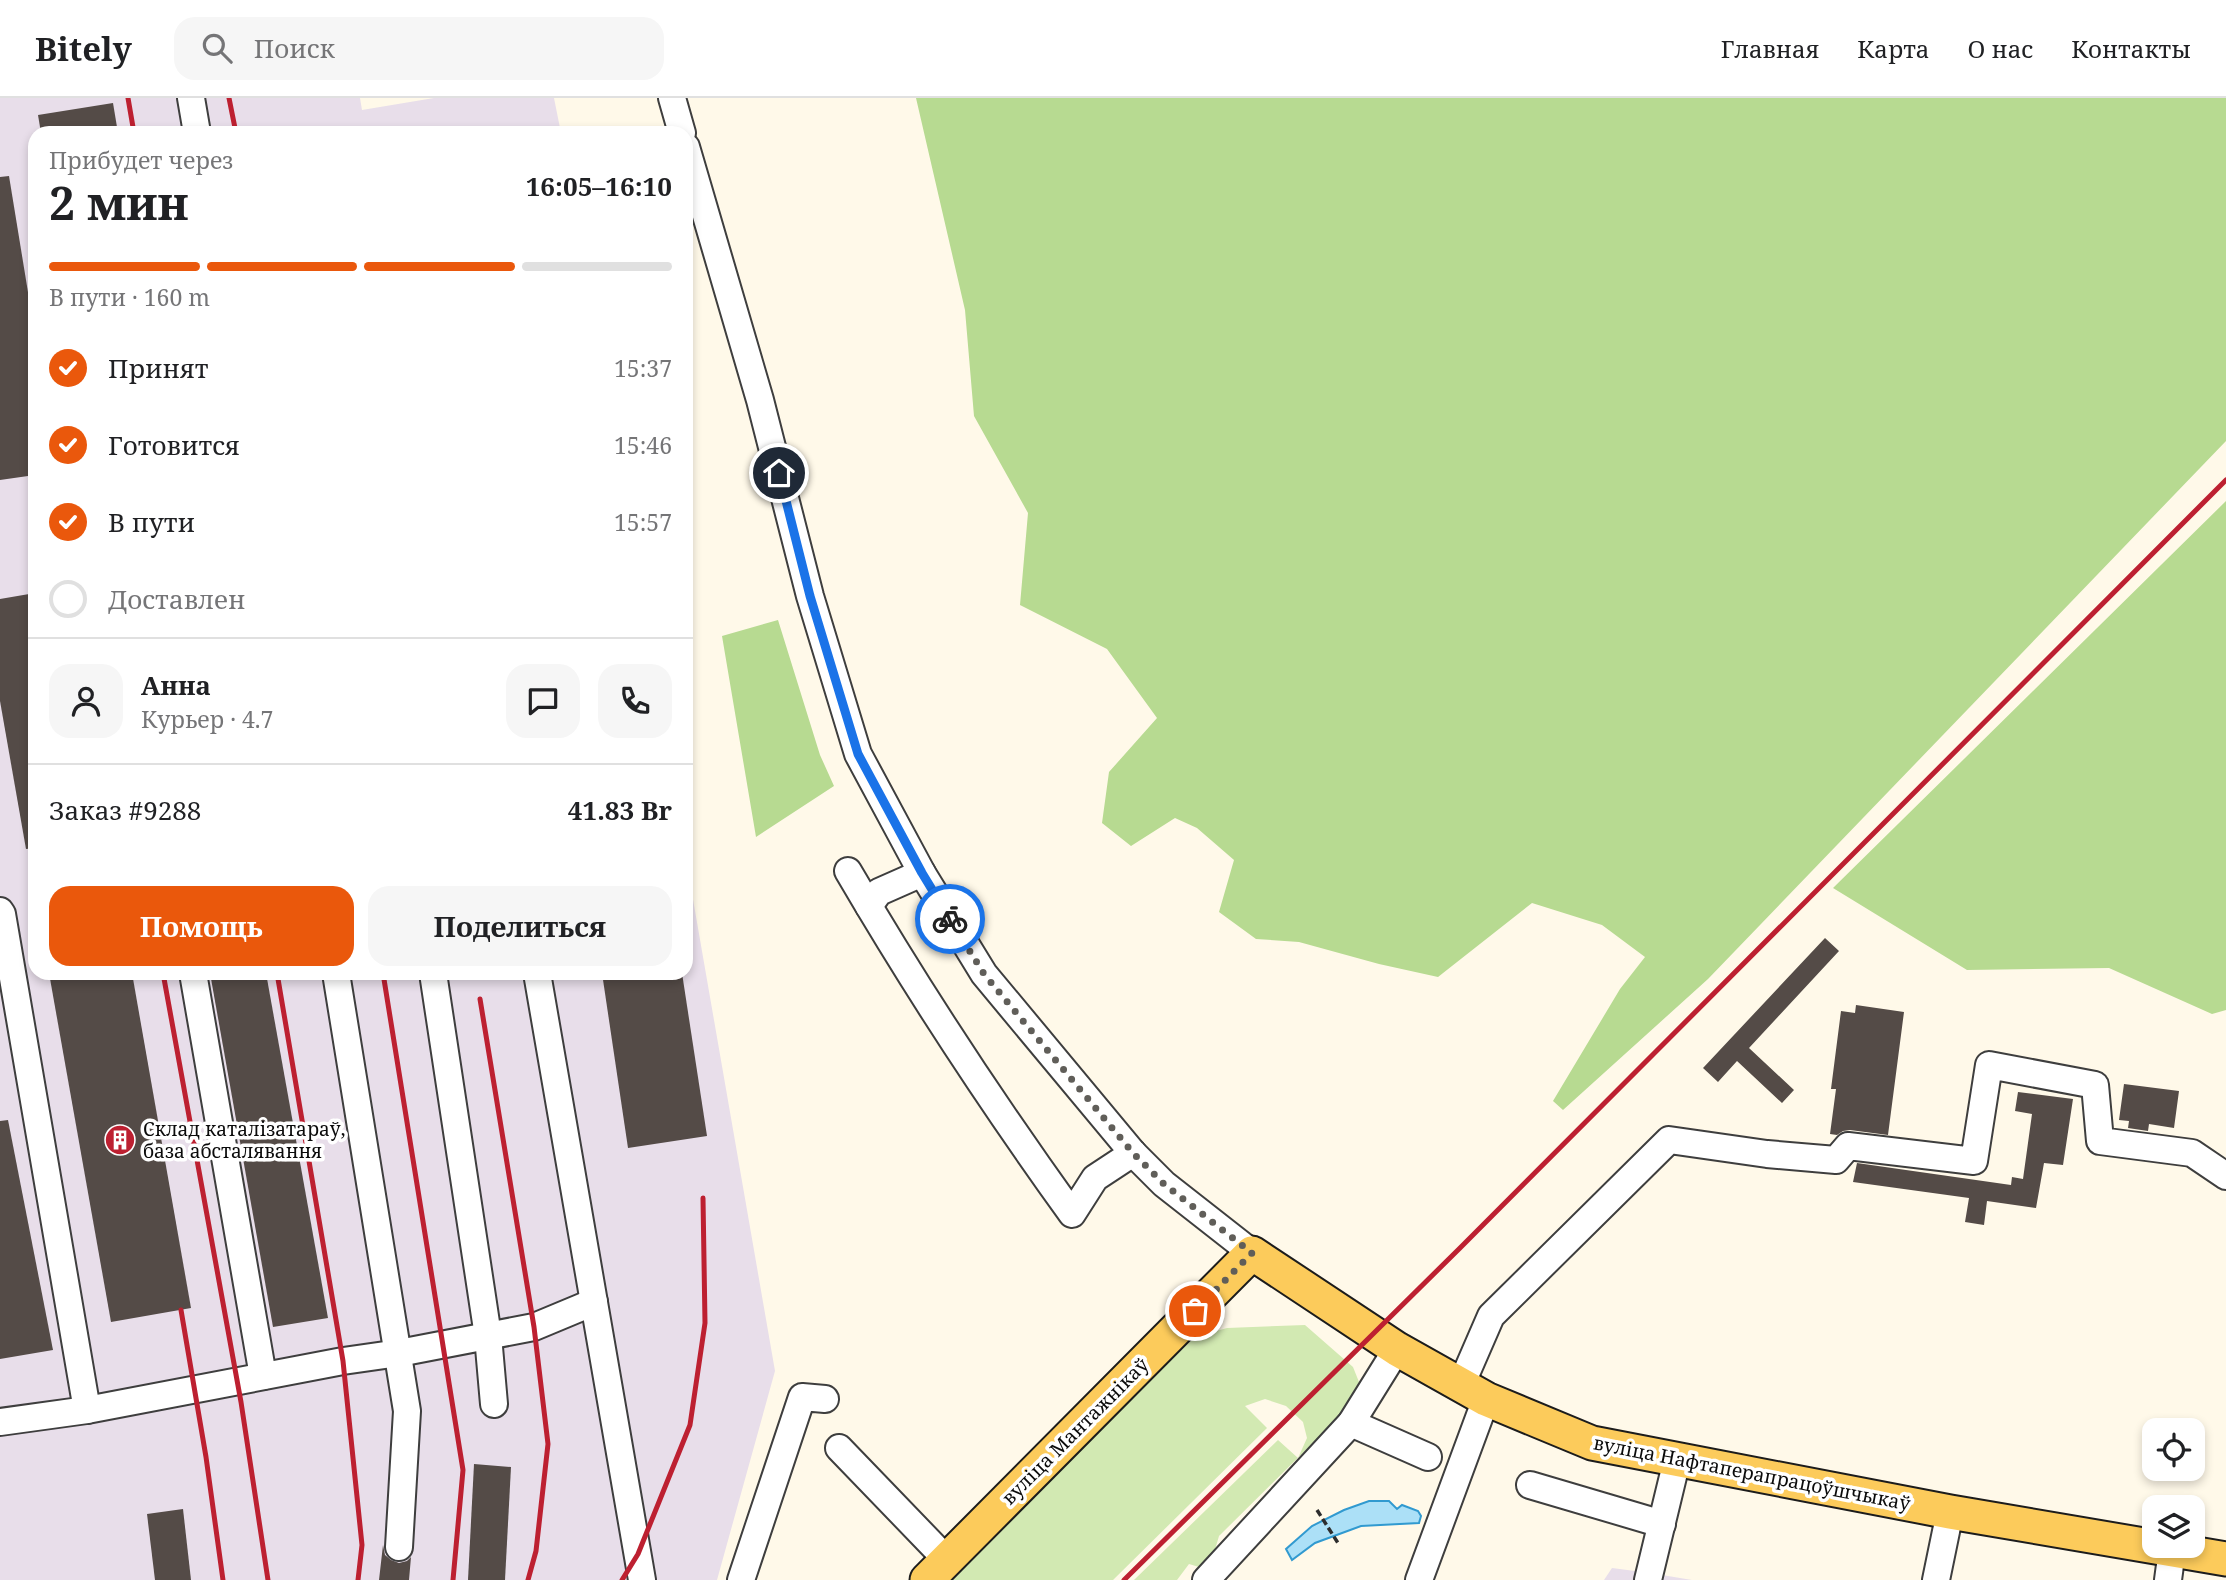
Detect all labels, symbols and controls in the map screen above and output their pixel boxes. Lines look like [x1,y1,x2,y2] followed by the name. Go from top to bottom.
[174,17,664,80] search box
[35,26,132,71] text: Bitely
[198,29,236,67] icon: search
[254,30,335,66] text: Поиск
[1721,32,1819,65] text: Главная
[1857,32,1930,65] text: Карта
[1968,32,2033,65] text: О нас
[2071,32,2191,65] text: Контакты
[49,144,233,176] text: Прибудет через
[526,168,672,204] text: 16:05–16:10
[49,171,188,233] text: 2 мин
[49,281,210,313] text: В пути · 160 m
[49,349,87,387] icon: check
[108,350,209,386] text: Принят
[614,352,672,384] text: 15:37
[49,426,87,464] icon: check
[108,427,240,463] text: Готовится
[614,429,672,461] text: 15:46
[749,443,809,503] pin
[760,454,798,492] icon: home
[49,503,87,541] icon: check
[108,504,195,540] text: В пути
[614,506,672,538] text: 15:57
[108,581,245,617] text: Доставлен
[49,664,123,738] button: person
[506,664,580,738] button: chat
[598,664,672,738] button: phone
[141,667,211,703] text: Анна
[141,703,273,735] text: Курьер · 4.7
[49,792,201,828] text: Заказ #9288
[568,792,672,828] text: 41.83 Br
[915,884,985,954] courier
[49,886,354,966] button: Помощь
[368,886,672,966] button: Поделиться
[931,900,969,938] icon: bike
[143,1116,345,1164] place label: Склад каталізатараў, база абсталявання
[103,1123,137,1157] building icon: Склад каталізатараў, база абсталявання
[1165,1281,1225,1341] pin
[1176,1292,1214,1330] icon: bag
[996,1352,1154,1510] street label: вуліца Мантажнікаў
[2142,1418,2205,1558] map controls
[2142,1418,2205,1481] button: locate
[1591,1429,1913,1517] street label: вуліца Нафтаперапрацоўшчыкаў
[2142,1495,2205,1558] button: layers

